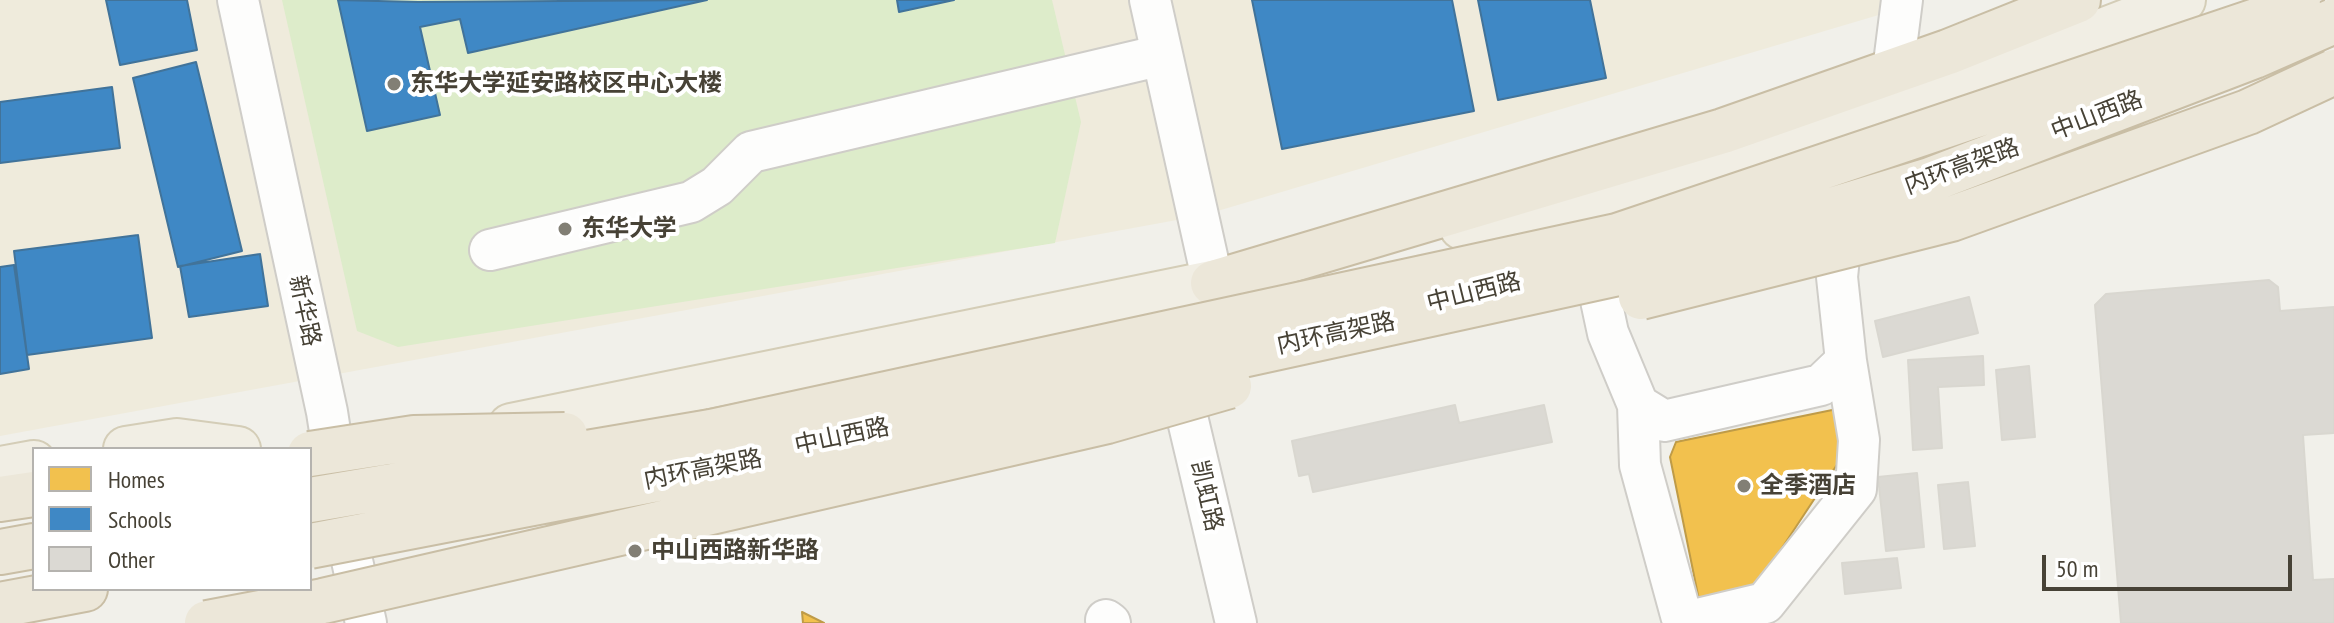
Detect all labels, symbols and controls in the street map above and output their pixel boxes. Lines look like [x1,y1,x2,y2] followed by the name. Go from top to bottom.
[410,70,722,98] place label: 东华大学延安路校区中心大楼
[385,75,403,93] marker: 东华大学延安路校区中心大楼
[2047,85,2147,147] street label: 中山西路
[1901,133,2023,201] street label: 内环高架路
[581,215,677,243] place label: 东华大学
[556,220,574,238] marker: 东华大学
[1424,267,1524,319] street label: 中山西路
[282,273,326,349] street label: 新华路
[1274,307,1398,361] street label: 内环高架路
[792,413,892,461] street label: 中山西路
[641,444,765,496] street label: 内环高架路
[32,447,312,591] legend
[1184,458,1228,534] street label: 凯虹路
[108,464,165,495] text: Homes
[1760,472,1856,500] place label: 全季酒店
[1735,477,1753,495] marker: 全季酒店
[108,504,172,535] text: Schools
[651,537,819,565] place label: 中山西路新华路
[2046,539,2296,589] scale bar
[626,542,644,560] marker: 中山西路新华路
[108,544,155,575] text: Other
[2056,553,2098,584] text: 50 m

